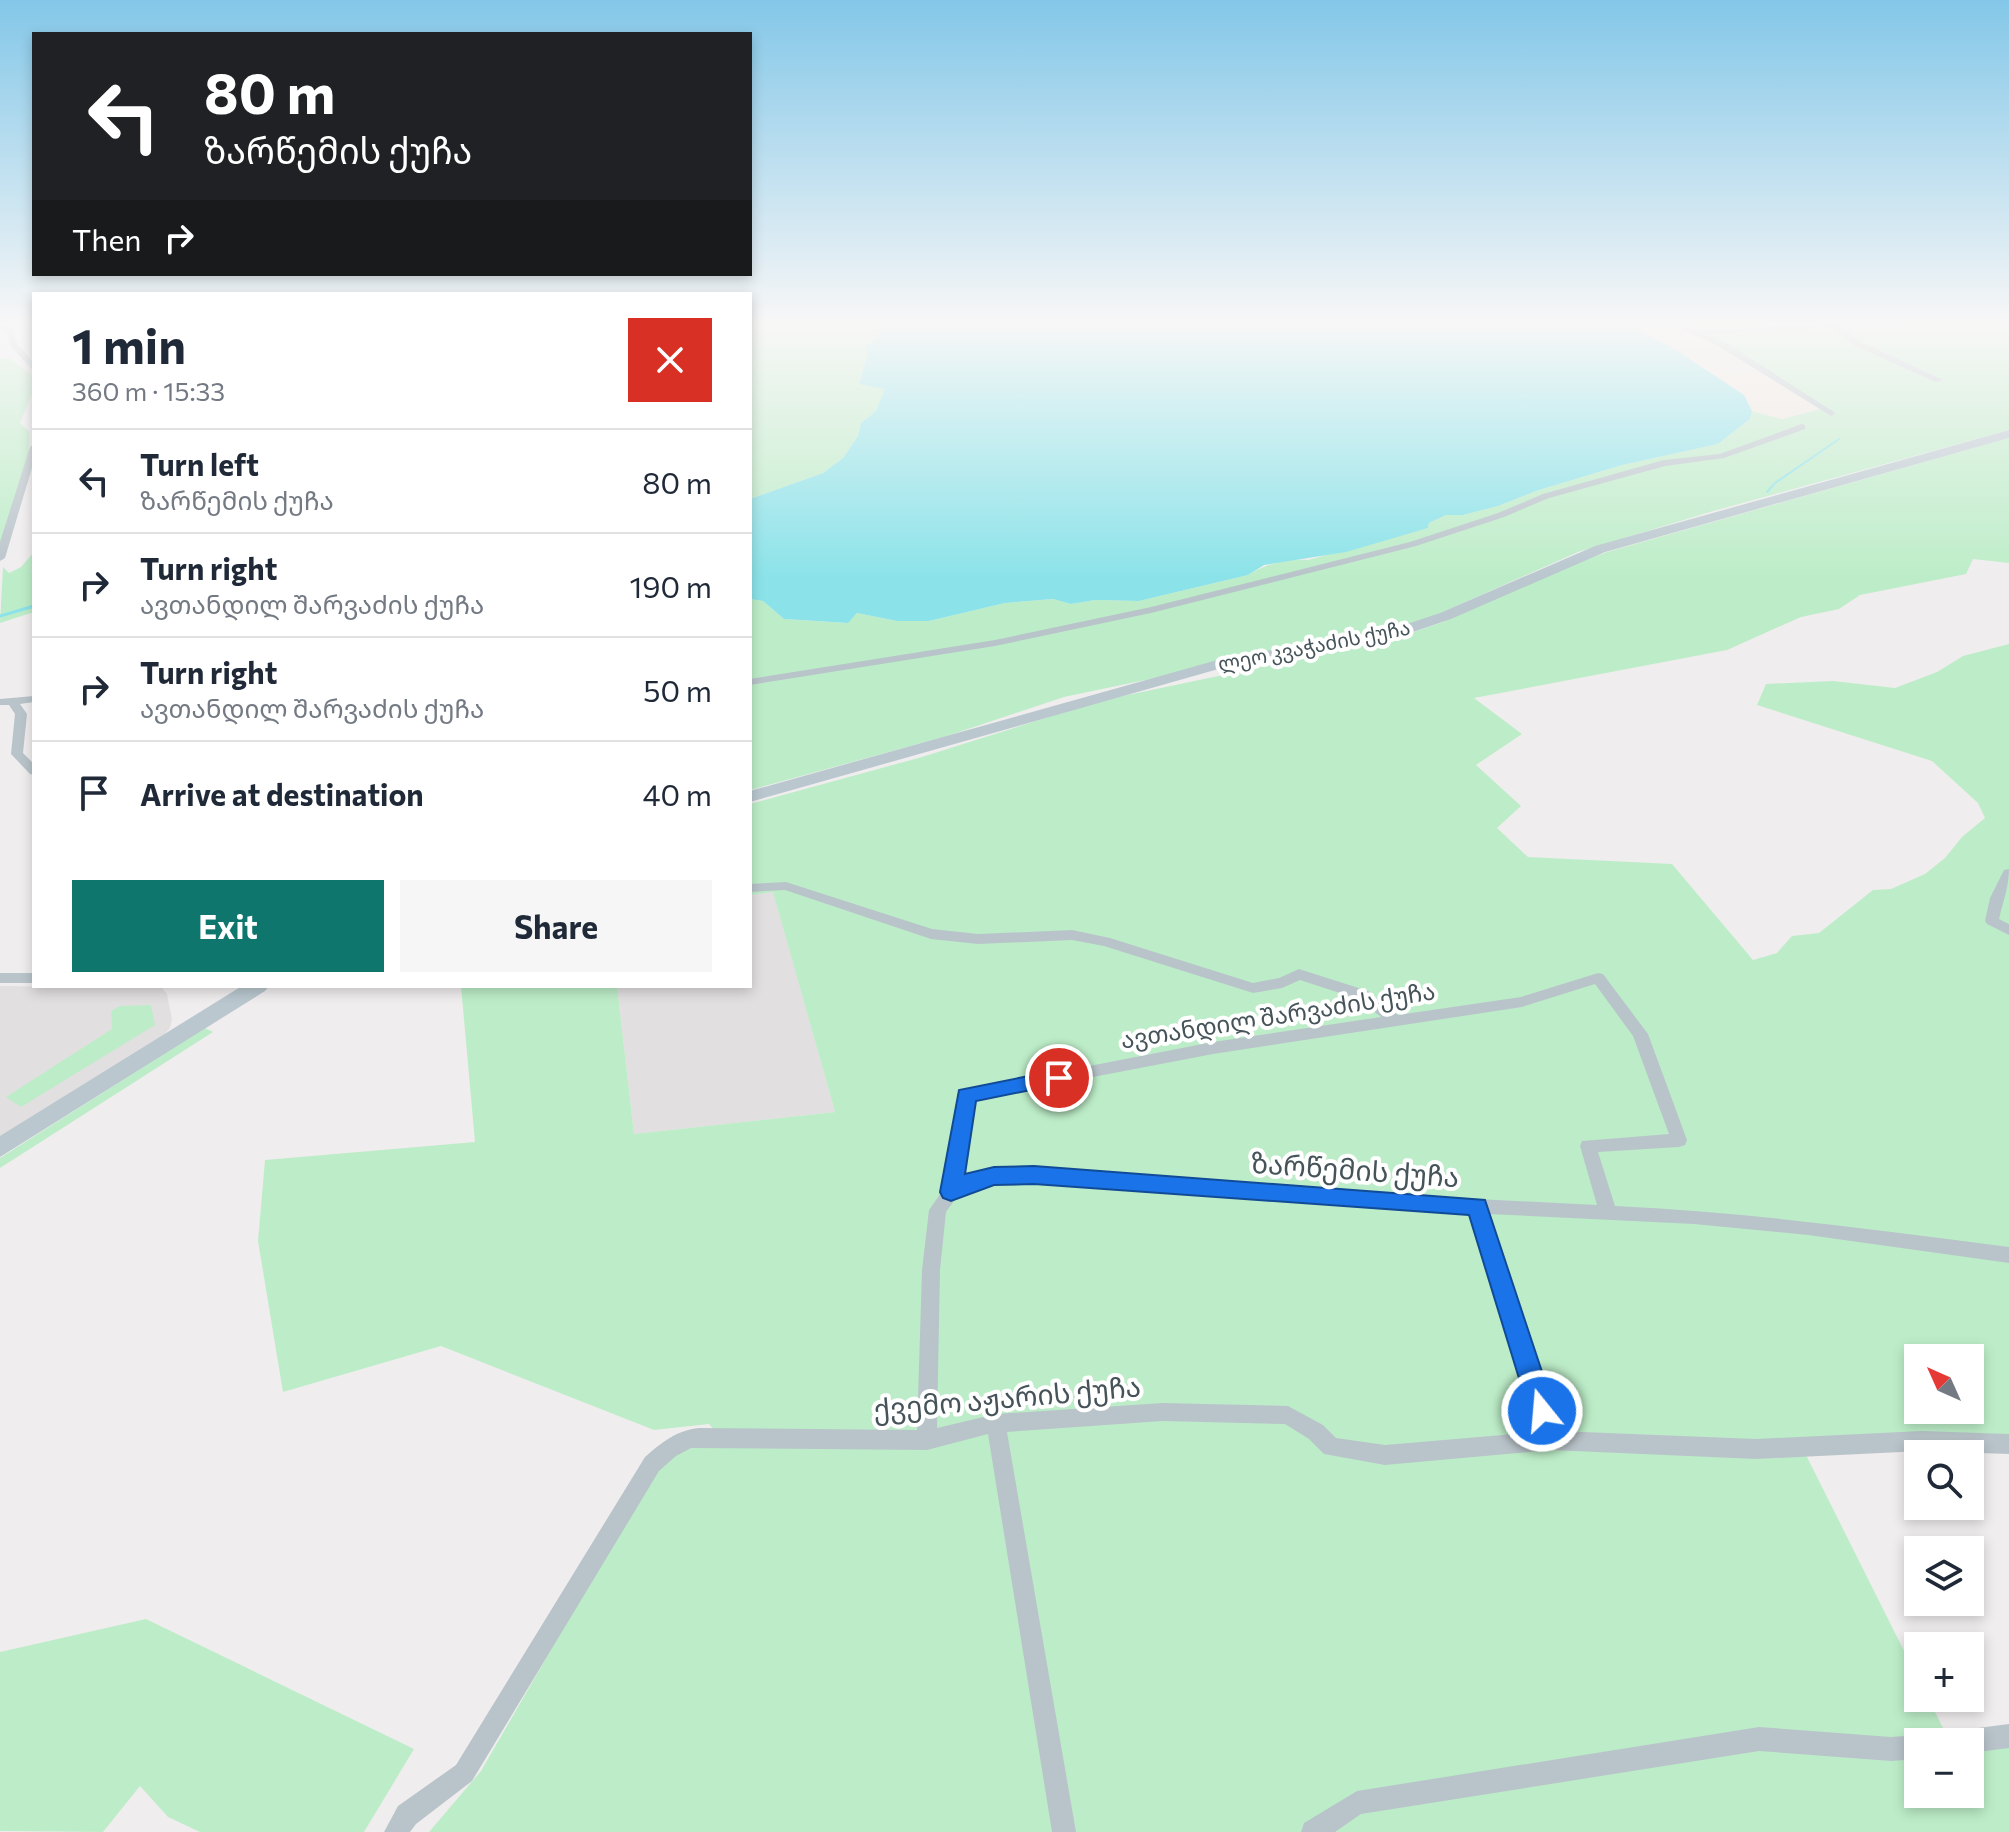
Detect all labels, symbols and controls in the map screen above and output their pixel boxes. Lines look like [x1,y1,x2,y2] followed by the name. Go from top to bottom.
[204,57,335,126] text: 80 m
[72,64,176,168] icon: left
[204,127,472,171] text: ზარწემის ქუჩა
[157,216,201,260] icon: right
[72,220,141,257] text: Then
[72,315,186,374] text: 1 min
[628,318,712,402] button: close
[72,375,225,406] text: 360 m · 15:33
[140,445,259,482] text: Turn left
[72,459,116,503] icon: left
[642,463,712,500] text: 80 m
[140,484,334,515] text: ზარწემის ქუჩა
[140,549,277,586] text: Turn right
[72,563,116,607] icon: right
[629,567,712,604] text: 190 m
[140,588,484,619] text: ავთანდილ შარვაძის ქუჩა
[1216,615,1412,677] street label: ლეო კვაჭაძის ქუჩა
[140,653,277,690] text: Turn right
[72,667,116,711] icon: right
[643,671,712,708] text: 50 m
[140,692,484,723] text: ავთანდილ შარვაძის ქუჩა
[72,771,116,815] icon: arrive
[140,775,424,812] text: Arrive at destination
[643,775,712,812] text: 40 m
[72,880,384,972] button: Exit
[400,880,712,972] button: Share
[1119,975,1437,1055] street label: ავთანდილ შარვაძის ქუჩა
[1025,1044,1093,1112] pin
[1037,1056,1081,1100] icon: arrive
[1250,1145,1460,1194] street label: ზარწემის ქუჩა
[1904,1344,1984,1424] north arrow
[1904,1344,1984,1808] map controls
[872,1368,1142,1427] street label: ქვემო აჟარის ქუჩა
[1500,1369,1584,1453] position arrow
[1904,1440,1984,1520] button: search
[1904,1536,1984,1616] button: layers
[1904,1632,1984,1712] button: +
[1904,1728,1984,1808] button: −

